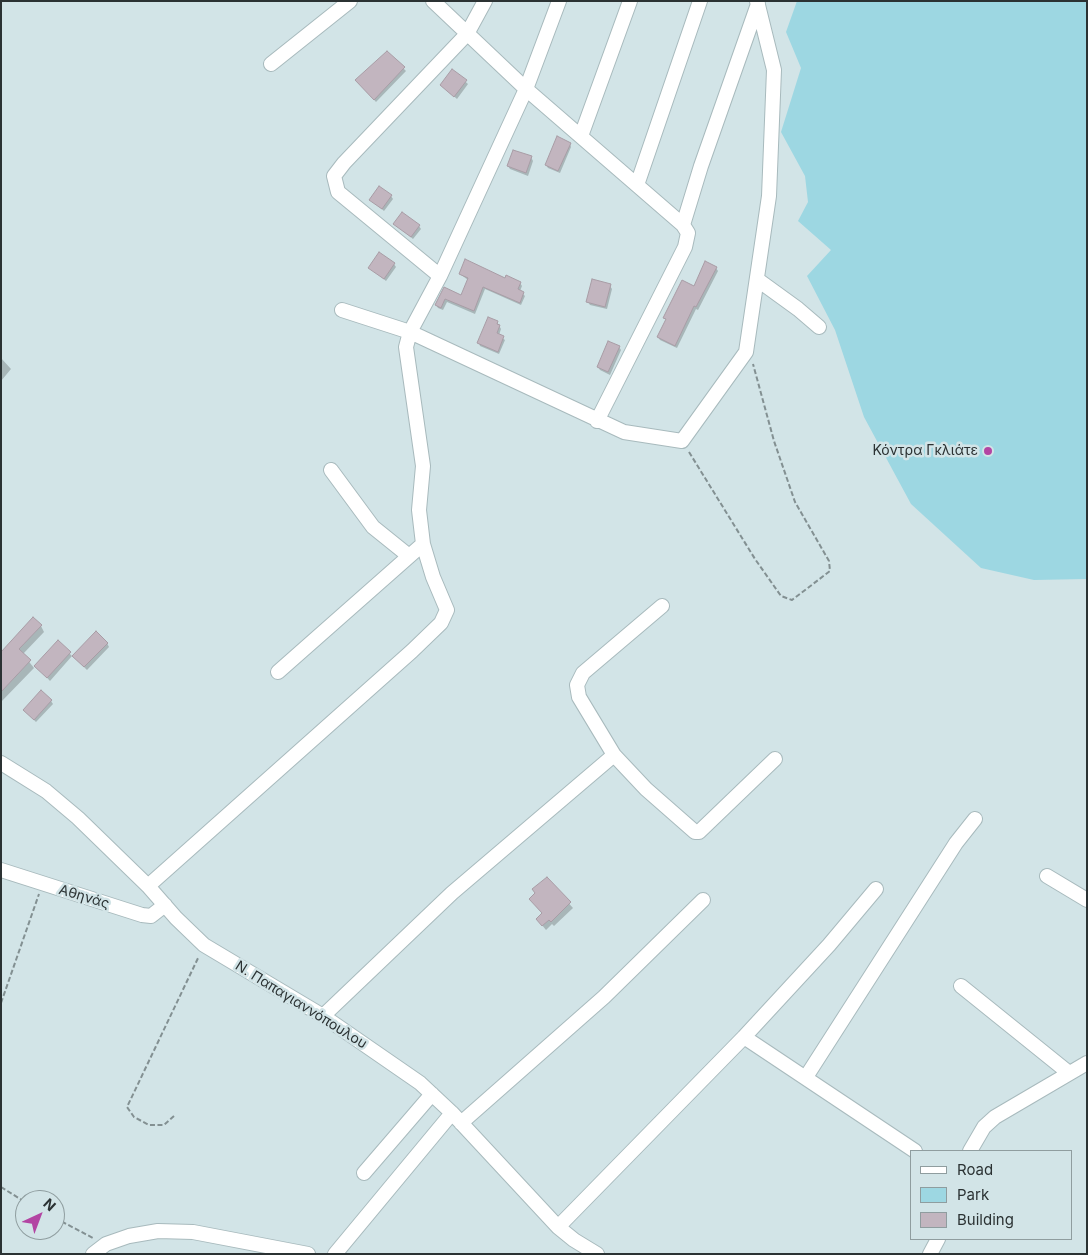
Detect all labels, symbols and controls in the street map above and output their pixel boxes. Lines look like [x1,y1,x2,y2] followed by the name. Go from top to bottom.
[872,443,978,459] place label: Κόντρα Γκλιάτε
[982,445,994,457] marker: Κόντρα Γκλιάτε
[57,881,111,913] street label: Αθηνάς
[232,958,370,1052] street label: Ν. Παπαγιαννόπουλου
[910,1150,1073,1240] legend
[957,1160,993,1179] text: Road
[957,1185,989,1204] text: Park
[15,1190,65,1240] north arrow
[40,1195,60,1214] text: N
[957,1210,1014,1229] text: Building

